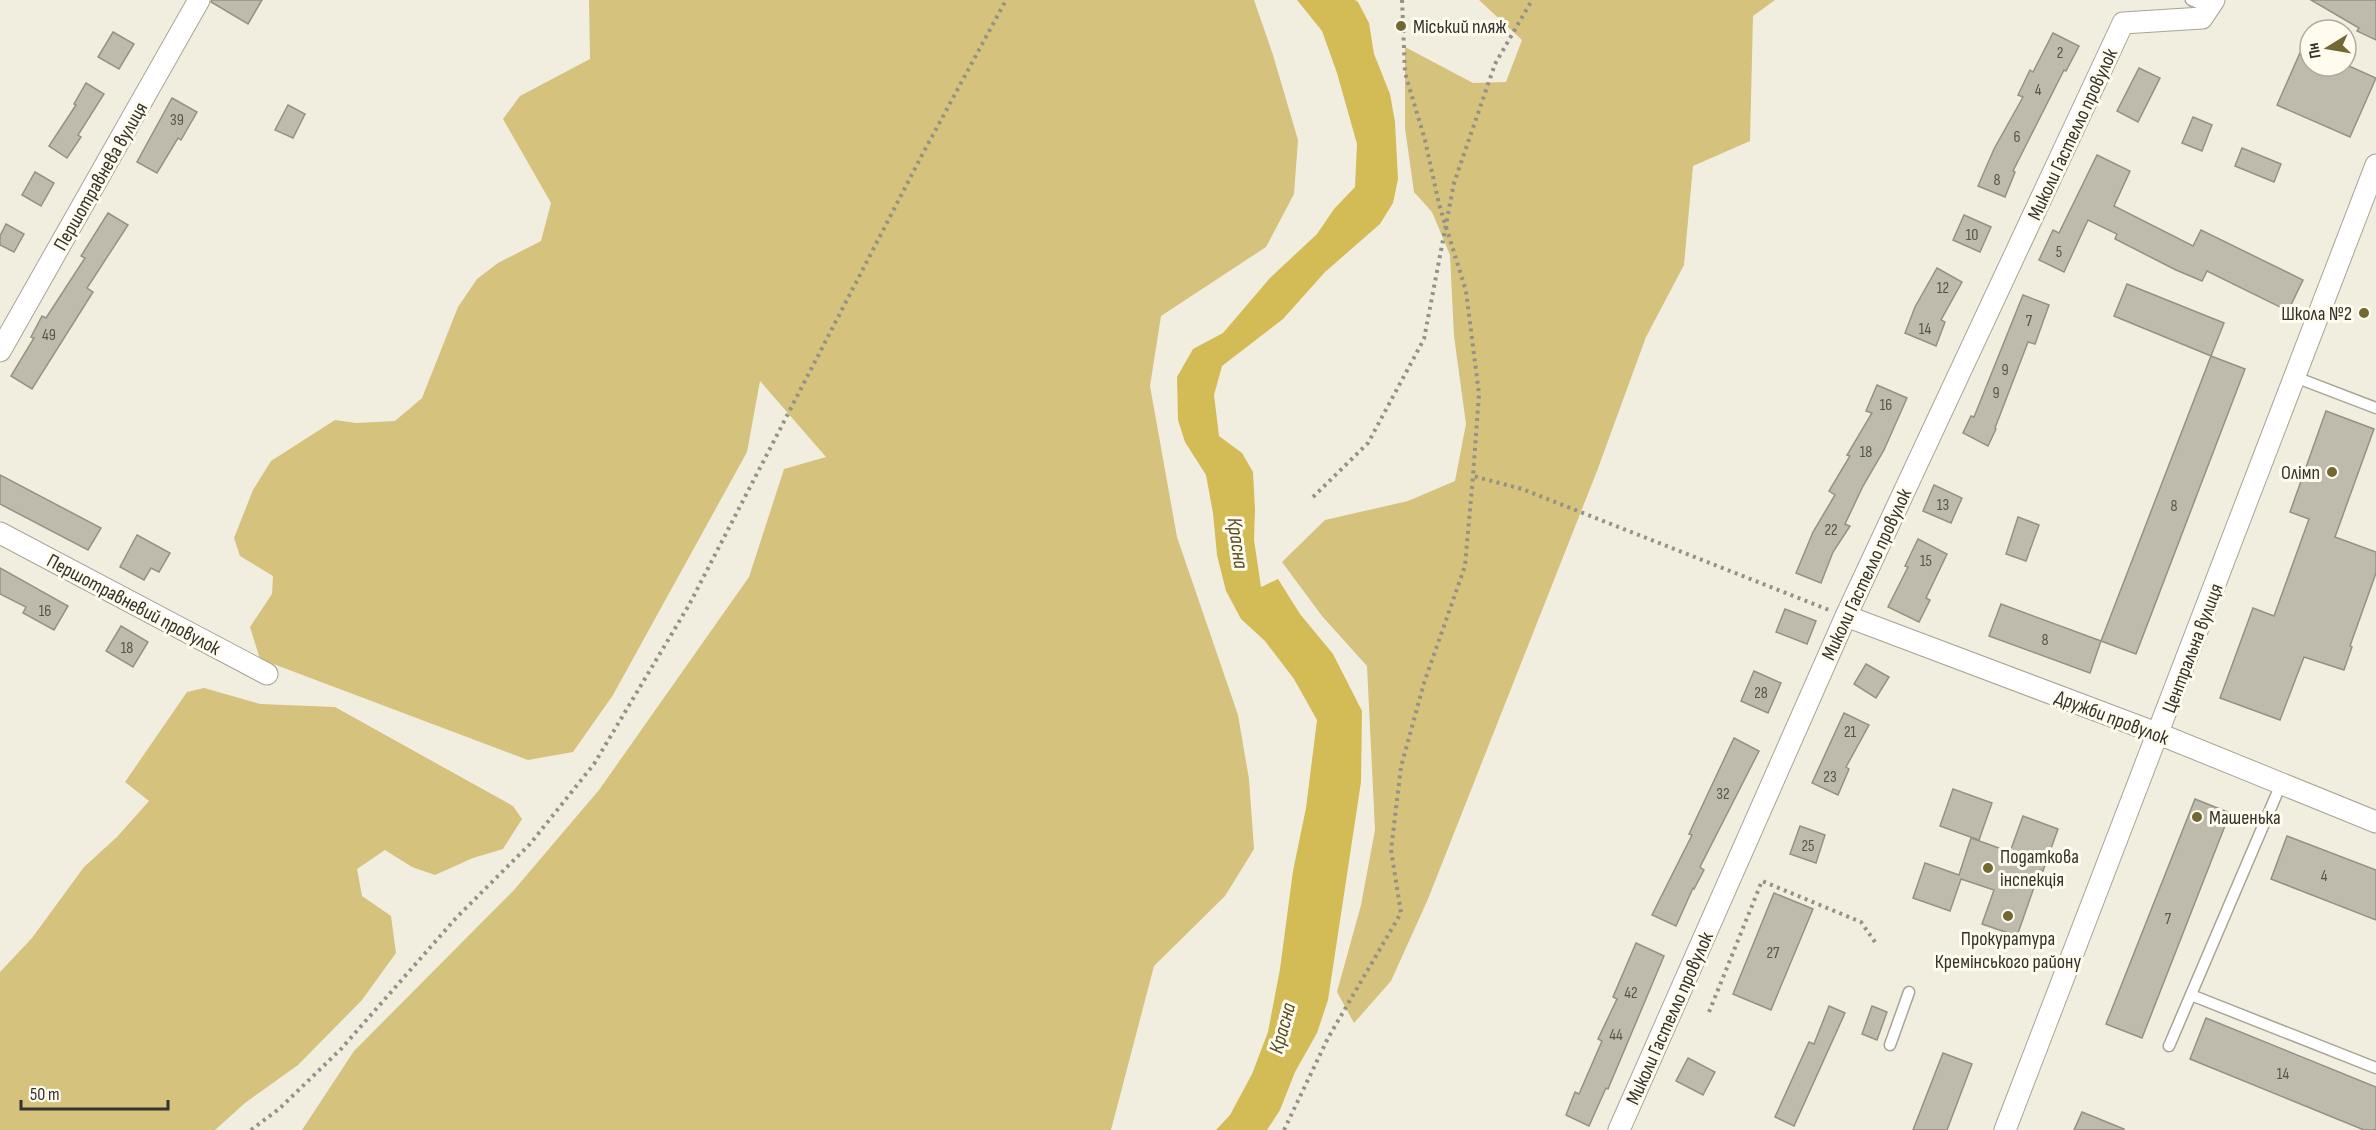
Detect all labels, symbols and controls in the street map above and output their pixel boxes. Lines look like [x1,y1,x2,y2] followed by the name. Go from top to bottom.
[1413,15,1506,39] place label: Міський пляж
[2298,18,2358,78] north arrow
[1394,19,1408,33] marker: Міський пляж
[2304,41,2326,60] text: Пн
[2023,44,2123,224] street label: Миколи Гастелло провулок
[2057,44,2063,63] house number: 2
[2035,81,2042,100] house number: 4
[49,98,153,255] street label: Першотравнева вулиця
[170,111,184,130] house number: 39
[2013,128,2021,147] house number: 6
[1993,171,2001,190] house number: 8
[1966,226,1978,245] house number: 10
[2056,243,2062,262] house number: 5
[1937,279,1949,298] house number: 12
[2281,302,2352,326] place label: Школа №2
[2357,306,2371,320] marker: Школа №2
[2026,312,2033,331] house number: 7
[1919,320,1931,339] house number: 14
[42,326,56,345] house number: 49
[2001,361,2009,380] house number: 9
[1992,384,2000,403] house number: 9
[1880,396,1892,415] house number: 16
[1860,443,1872,462] house number: 18
[2281,461,2320,485] place label: Олімп
[2325,465,2339,479] marker: Олімп
[1817,484,1917,664] street label: Миколи Гастелло провулок
[1937,496,1949,515] house number: 13
[2170,497,2178,516] house number: 8
[1222,516,1254,571] water label: Красна
[1824,521,1838,540] house number: 22
[43,549,225,661] street label: Першотравневий провулок
[1920,552,1932,571] house number: 15
[2157,580,2229,716] street label: Центральна вулиця
[39,602,51,621] house number: 16
[2041,631,2049,650] house number: 8
[121,639,133,658] house number: 18
[1754,684,1768,703] house number: 28
[2051,685,2172,751] street label: Дружби провулок
[1844,723,1857,742] house number: 21
[1823,768,1837,787] house number: 23
[1716,785,1730,804] house number: 32
[2209,806,2281,830] place label: Машенька
[2190,810,2204,824] marker: Машенька
[1801,837,1815,856] house number: 25
[2000,845,2079,892] place label: Податкова інспекція
[1981,861,1995,875] marker: Податкова інспекція
[2321,867,2328,886] house number: 4
[2001,909,2015,923] marker: Прокуратура Кремінського району
[2165,910,2172,929] house number: 7
[1935,927,2081,974] place label: Прокуратура Кремінського району
[1621,928,1719,1109] street label: Миколи Гастелло провулок
[1766,944,1780,963] house number: 27
[1624,984,1638,1003] house number: 42
[1264,1000,1301,1056] water label: Красна
[1609,1026,1623,1045] house number: 44
[2277,1065,2289,1084] house number: 14
[21,1073,168,1111] scale bar
[30,1084,60,1105] text: 50 m

